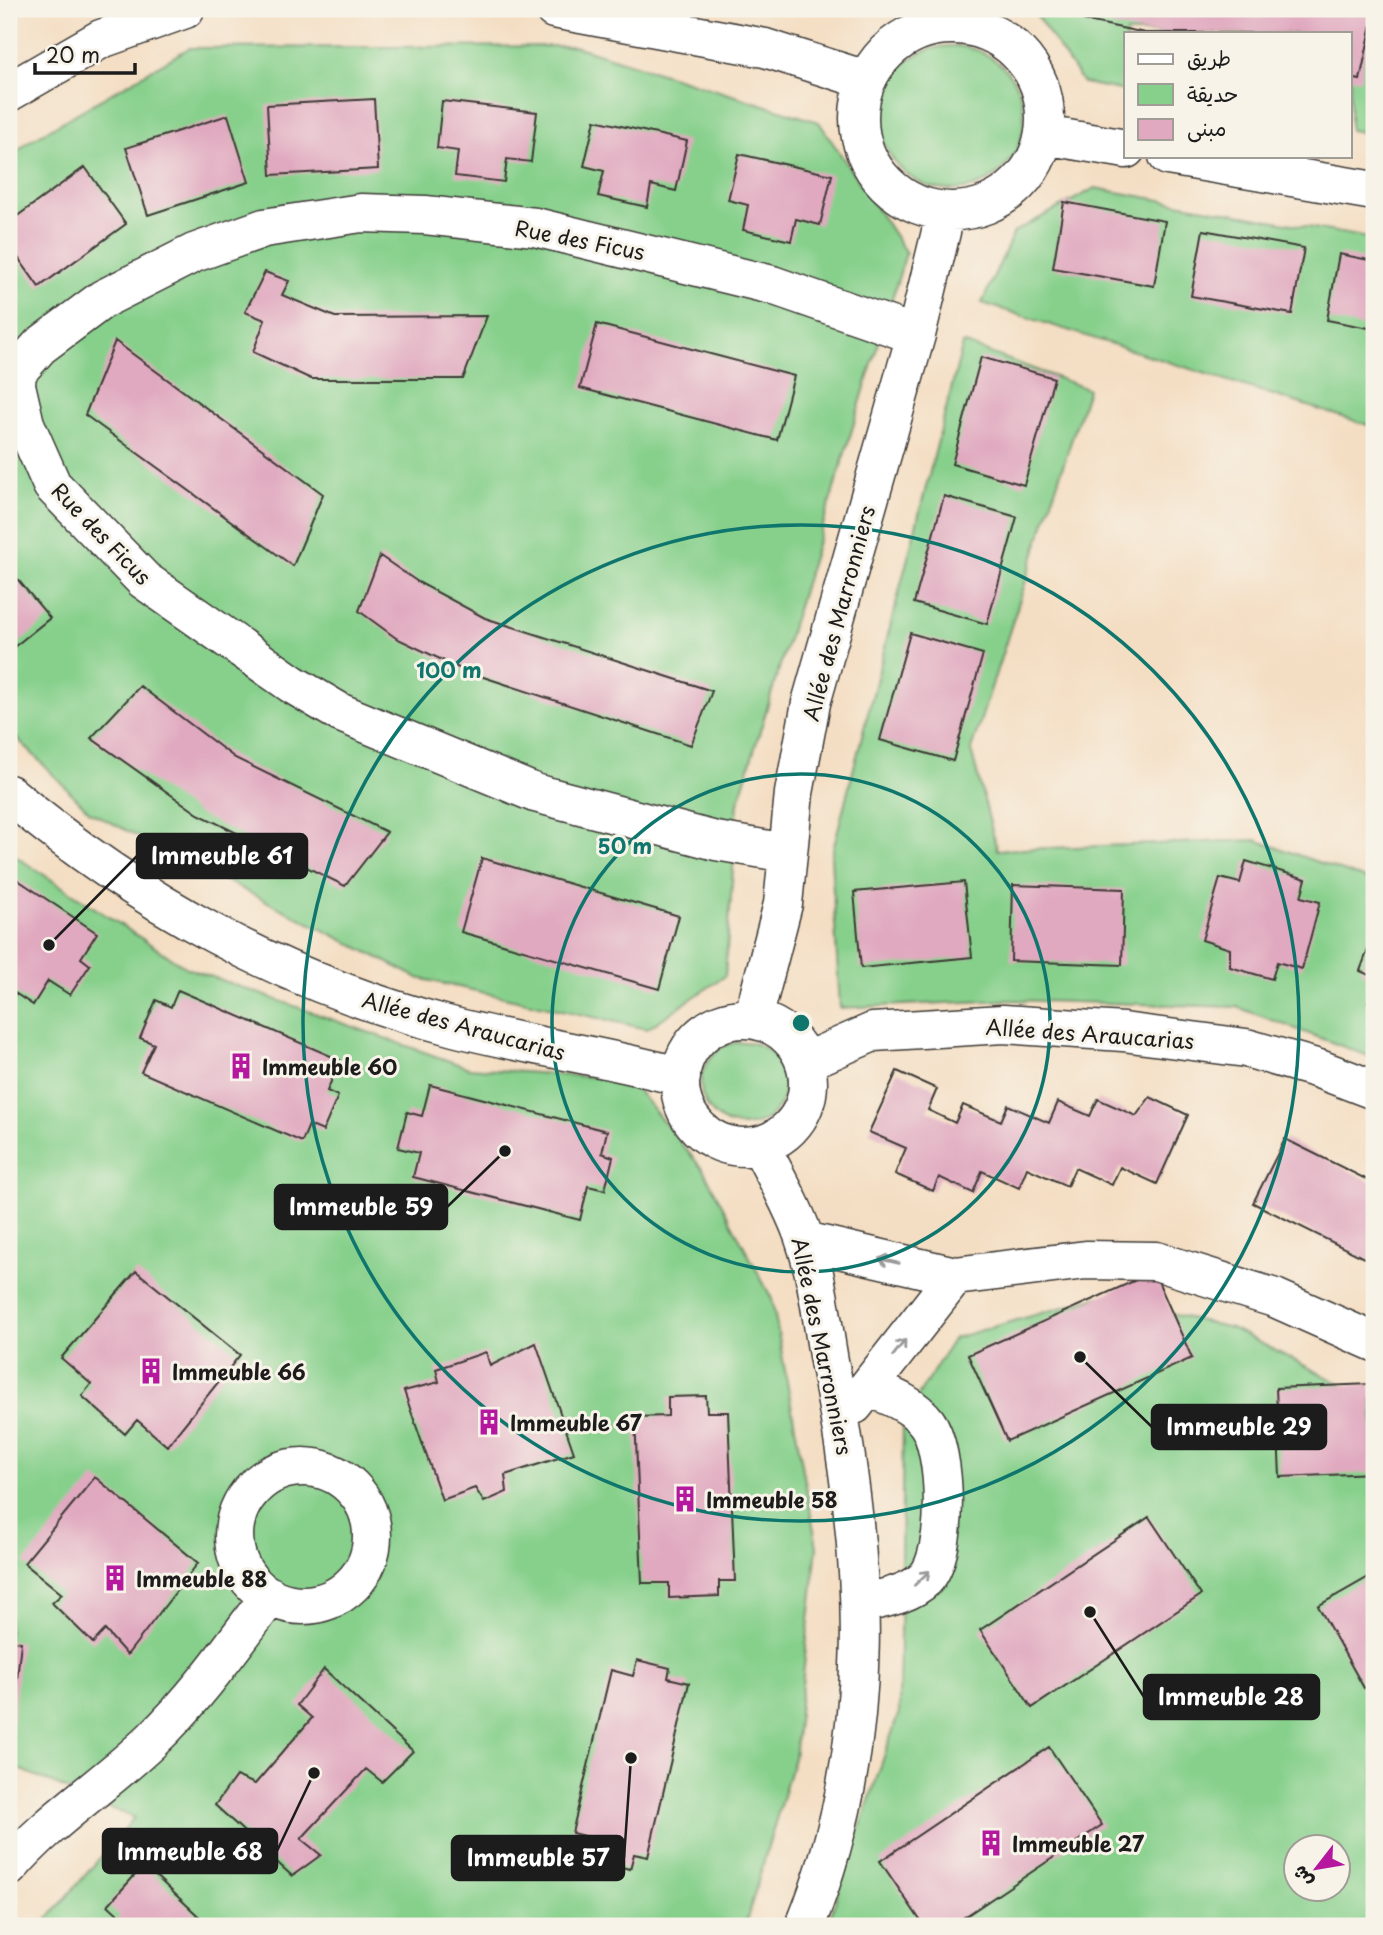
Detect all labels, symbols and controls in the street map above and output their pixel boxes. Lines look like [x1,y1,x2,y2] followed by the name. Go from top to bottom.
[35,32,135,76] scale bar
[1124,32,1352,158] legend
[46,38,100,70] text: 20 m
[1187,41,1231,73] text: طريق
[1187,77,1238,109] text: حديقة
[1187,111,1226,143] text: مبنى
[512,211,648,267] street label: Rue des Ficus
[45,475,159,591] street label: Rue des Ficus
[794,502,882,724] street label: Allée des Marronniers
[416,653,482,685] text: 100 m
[598,829,652,861] text: 50 m
[137,834,307,878] callout: Immeuble 61
[151,837,293,872] text: Immeuble 61
[359,982,569,1068] street label: Allée des Araucarias
[985,1010,1195,1056] street label: Allée des Araucarias
[789,1011,813,1035] centre of rings
[262,1050,397,1082] place label: Immeuble 60
[226,1051,256,1081] building icon: Immeuble 60
[275,1185,447,1229] callout: Immeuble 59
[289,1188,433,1223] text: Immeuble 59
[784,1234,862,1458] street label: Allée des Marronniers
[878,1254,901,1267] one-way arrow
[892,1339,907,1357] one-way arrow
[172,1355,306,1387] place label: Immeuble 66
[136,1356,166,1386] building icon: Immeuble 66
[1152,1405,1326,1449] callout: Immeuble 29
[510,1406,643,1438] place label: Immeuble 67
[474,1407,504,1437] building icon: Immeuble 67
[1166,1408,1312,1443] text: Immeuble 29
[706,1483,838,1515] place label: Immeuble 58
[670,1484,700,1514] building icon: Immeuble 58
[136,1562,268,1594] place label: Immeuble 88
[100,1563,130,1593] building icon: Immeuble 88
[913,1570,930,1587] one-way arrow
[1144,1675,1319,1719] callout: Immeuble 28
[1158,1678,1304,1713] text: Immeuble 28
[1012,1827,1145,1859] place label: Immeuble 27
[976,1828,1006,1858] building icon: Immeuble 27
[103,1829,277,1873] callout: Immeuble 68
[117,1833,263,1868] text: Immeuble 68
[1282,1834,1352,1904] north arrow
[452,1836,624,1880] callout: Immeuble 57
[467,1839,610,1874] text: Immeuble 57
[1284,1861,1319,1893] text: ش

